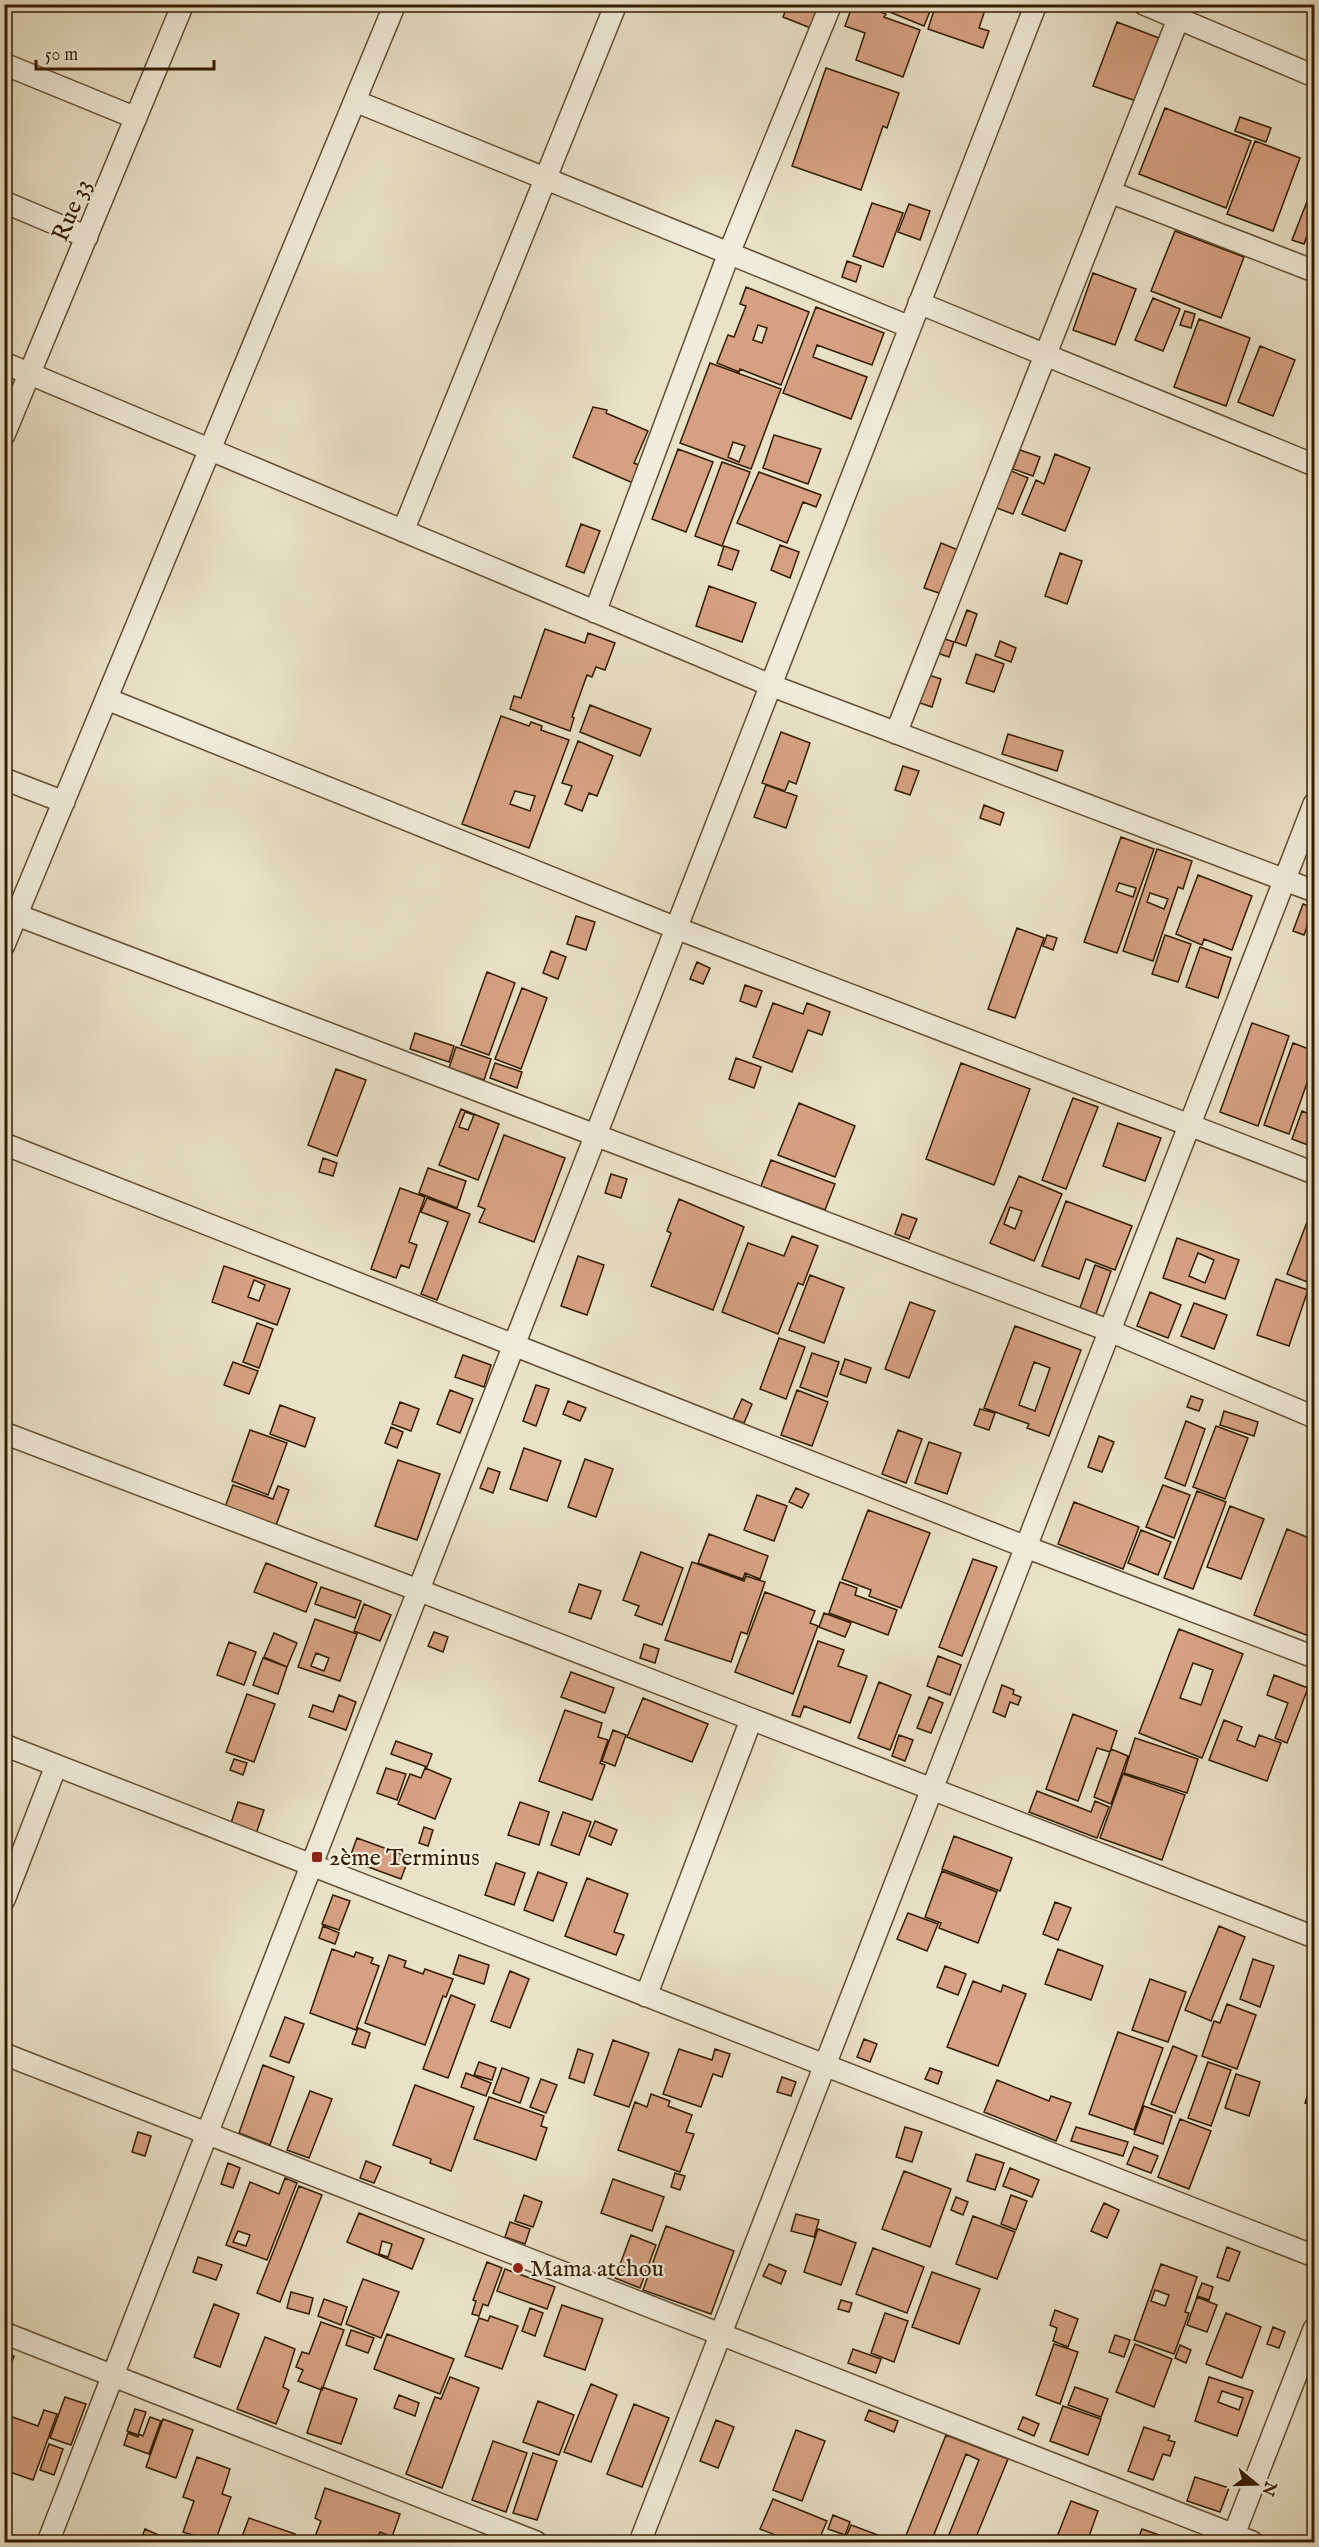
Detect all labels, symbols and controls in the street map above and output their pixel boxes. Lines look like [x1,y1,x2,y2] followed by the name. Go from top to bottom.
[36,33,214,71] scale bar
[45,44,78,67] text: 50 m
[45,175,99,246] street label: Rue 33
[329,1843,480,1874] place label: 2ème Terminus
[310,1850,324,1864] marker: 2ème Terminus
[530,2254,664,2285] place label: Mama atchou
[511,2261,525,2275] marker: Mama atchou
[1226,2454,1286,2514] north arrow
[1257,2477,1280,2498] text: N

